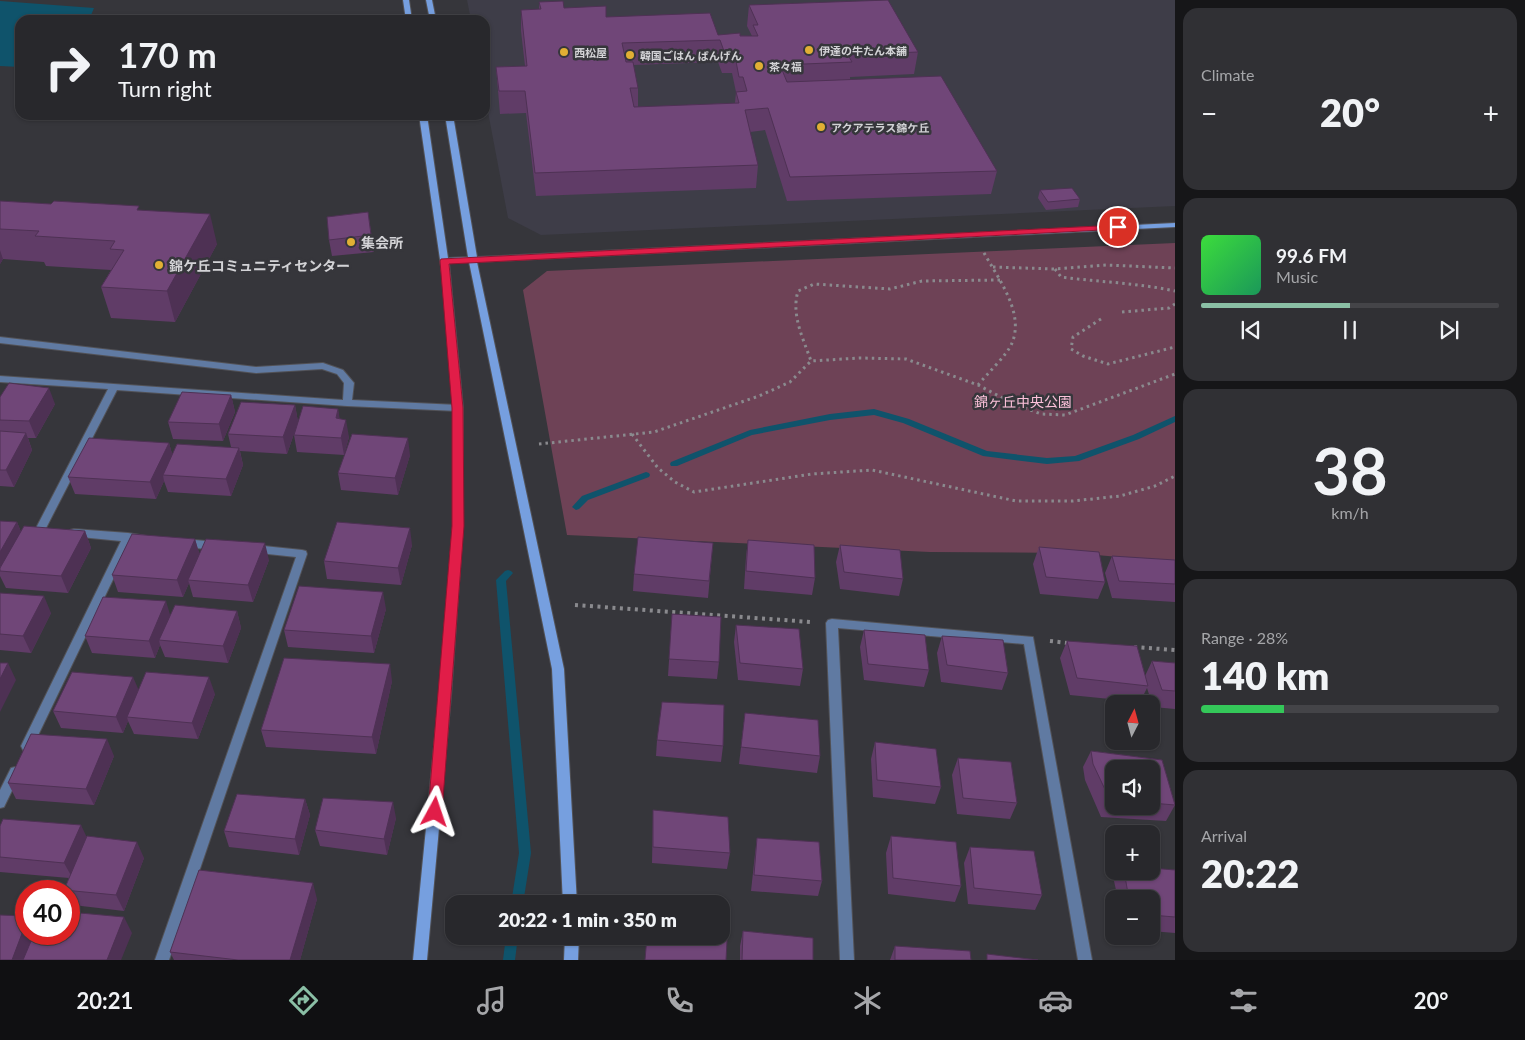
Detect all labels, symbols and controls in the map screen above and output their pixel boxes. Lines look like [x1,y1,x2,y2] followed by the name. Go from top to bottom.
[118,33,217,75] text: 170 m
[35,35,100,100] icon: right
[803,44,815,56] marker: 伊達の牛たん本舗
[819,44,907,57] place label: 伊達の牛たん本舗
[558,46,570,58] marker: 西松屋
[574,46,607,59] place label: 西松屋
[624,49,636,61] marker: 韓国ごはん ばんげん
[640,49,742,62] place label: 韓国ごはん ばんげん
[753,60,765,72] marker: 茶々福
[769,60,802,73] place label: 茶々福
[1201,65,1254,84] text: Climate
[118,75,212,102] text: Turn right
[1320,89,1380,135] text: 20°
[1201,96,1217,130] text: −
[1483,96,1499,130] text: +
[815,121,827,133] marker: アクアテラス錦ケ丘
[831,121,929,134] place label: アクアテラス錦ケ丘
[1097,206,1139,248] pin
[1104,213,1132,241] icon: arrive
[361,234,403,251] place label: 集会所
[345,236,357,248] marker: 集会所
[1276,244,1347,267] text: 99.6 FM
[169,257,350,274] place label: 錦ケ丘コミュニティセンター
[153,259,165,271] marker: 錦ケ丘コミュニティセンター
[1276,267,1318,286] text: Music
[1237,316,1265,344] icon: previous
[1336,316,1364,344] icon: pause
[1435,316,1463,344] icon: next
[974,393,1072,410] park label: 錦ヶ丘中央公園
[1312,431,1388,509] text: 38
[1331,503,1369,522] text: km/h
[1201,628,1288,647] text: Range · 28%
[1201,652,1329,698] text: 140 km
[1105,695,1160,750] north arrow
[1105,695,1160,945] map controls
[1105,760,1160,815] button: sound
[408,785,460,837] position arrow
[1105,825,1160,880] button: +
[1201,826,1247,845] text: Arrival
[1201,850,1299,896] text: 20:22
[15,880,80,945] speed limit sign: 40
[1105,890,1160,945] button: −
[498,908,677,931] text: 20:22 · 1 min · 350 m
[286,983,321,1018] icon: directions
[474,983,509,1018] icon: music
[662,983,697,1018] icon: phone
[850,983,885,1018] icon: climate
[1038,983,1073,1018] icon: car
[1226,983,1261,1018] icon: filters
[76,987,133,1014] text: 20:21
[1414,987,1448,1014] text: 20°

